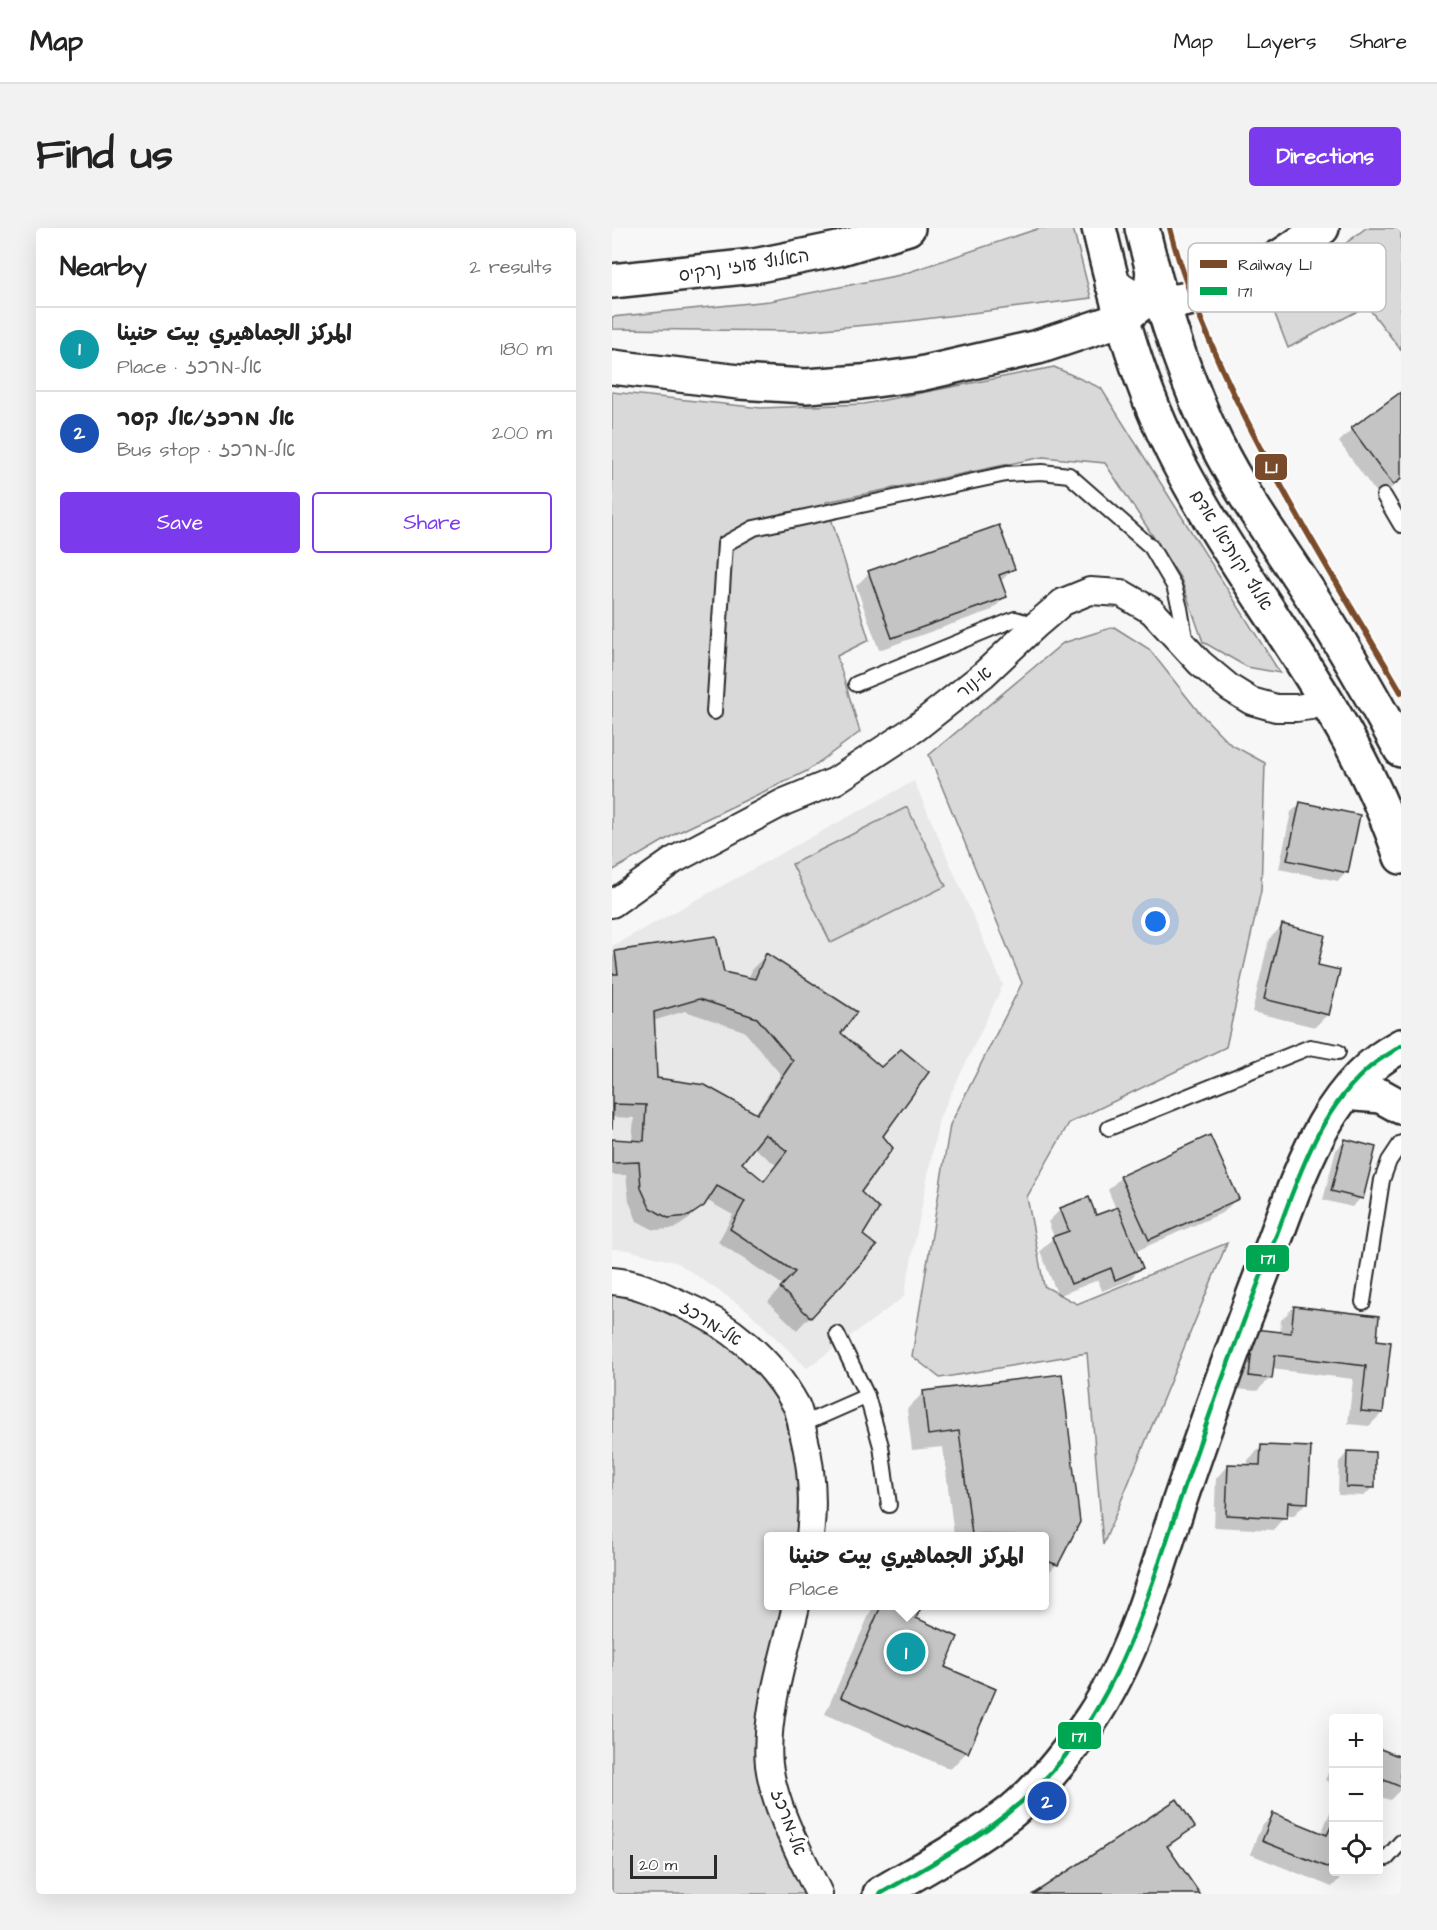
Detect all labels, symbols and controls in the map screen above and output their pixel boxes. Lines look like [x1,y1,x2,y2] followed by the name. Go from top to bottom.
[30,22,83,61] text: Map
[1173,27,1213,56] text: Map
[1246,27,1316,56] text: Layers
[1349,27,1407,56] text: Share
[36,127,173,185] text: Find us
[1249,127,1401,186] button: Directions
[677,243,811,288] street label: האלוף עוזי נרקיס
[1188,243,1386,312] legend
[60,249,147,285] text: Nearby
[469,253,552,281] text: 2 results
[1238,254,1312,277] text: Railway L1
[1238,281,1252,303] text: 171
[117,318,352,349] text: المركز الجماهيري بيت حنينا
[78,335,81,363] text: 1
[500,335,552,363] text: 180 m
[117,353,262,381] text: Place · אל-מרכז
[117,403,295,434] text: אל מרכז/אל קסר
[74,419,85,447] text: 2
[492,419,552,447] text: 200 m
[117,436,295,464] text: Bus stop · אל-מרכז
[1254,453,1288,481] line badge: L1
[1264,457,1279,479] text: L1
[1184,485,1279,616] street label: אלוף יקותיאל אדם
[60,492,300,553] button: Save
[312,492,552,553] button: Share
[951,660,997,705] street label: א-נור
[1141,907,1170,936] your location
[1245,1244,1290,1273] line badge: 171
[1261,1248,1276,1270] text: 171
[675,1295,747,1352] street label: אל-מרכז
[764,1532,1049,1610] popup
[789,1541,1024,1572] text: المركز الجماهيري بيت حنينا
[789,1575,839,1603] text: Place
[886,1630,926,1674] pin: 1
[1329,1714,1383,1876] map controls
[1329,1714,1383,1768] button: +
[1057,1721,1102,1750] line badge: 171
[1072,1726,1087,1748] text: 171
[1329,1768,1383,1822] button: −
[1028,1778,1066,1824] pin: 2
[765,1786,813,1859] street label: אל-מרכז
[1329,1822,1383,1876] button: locate
[630,1852,717,1880] scale bar
[639,1854,677,1876] text: 20 m

